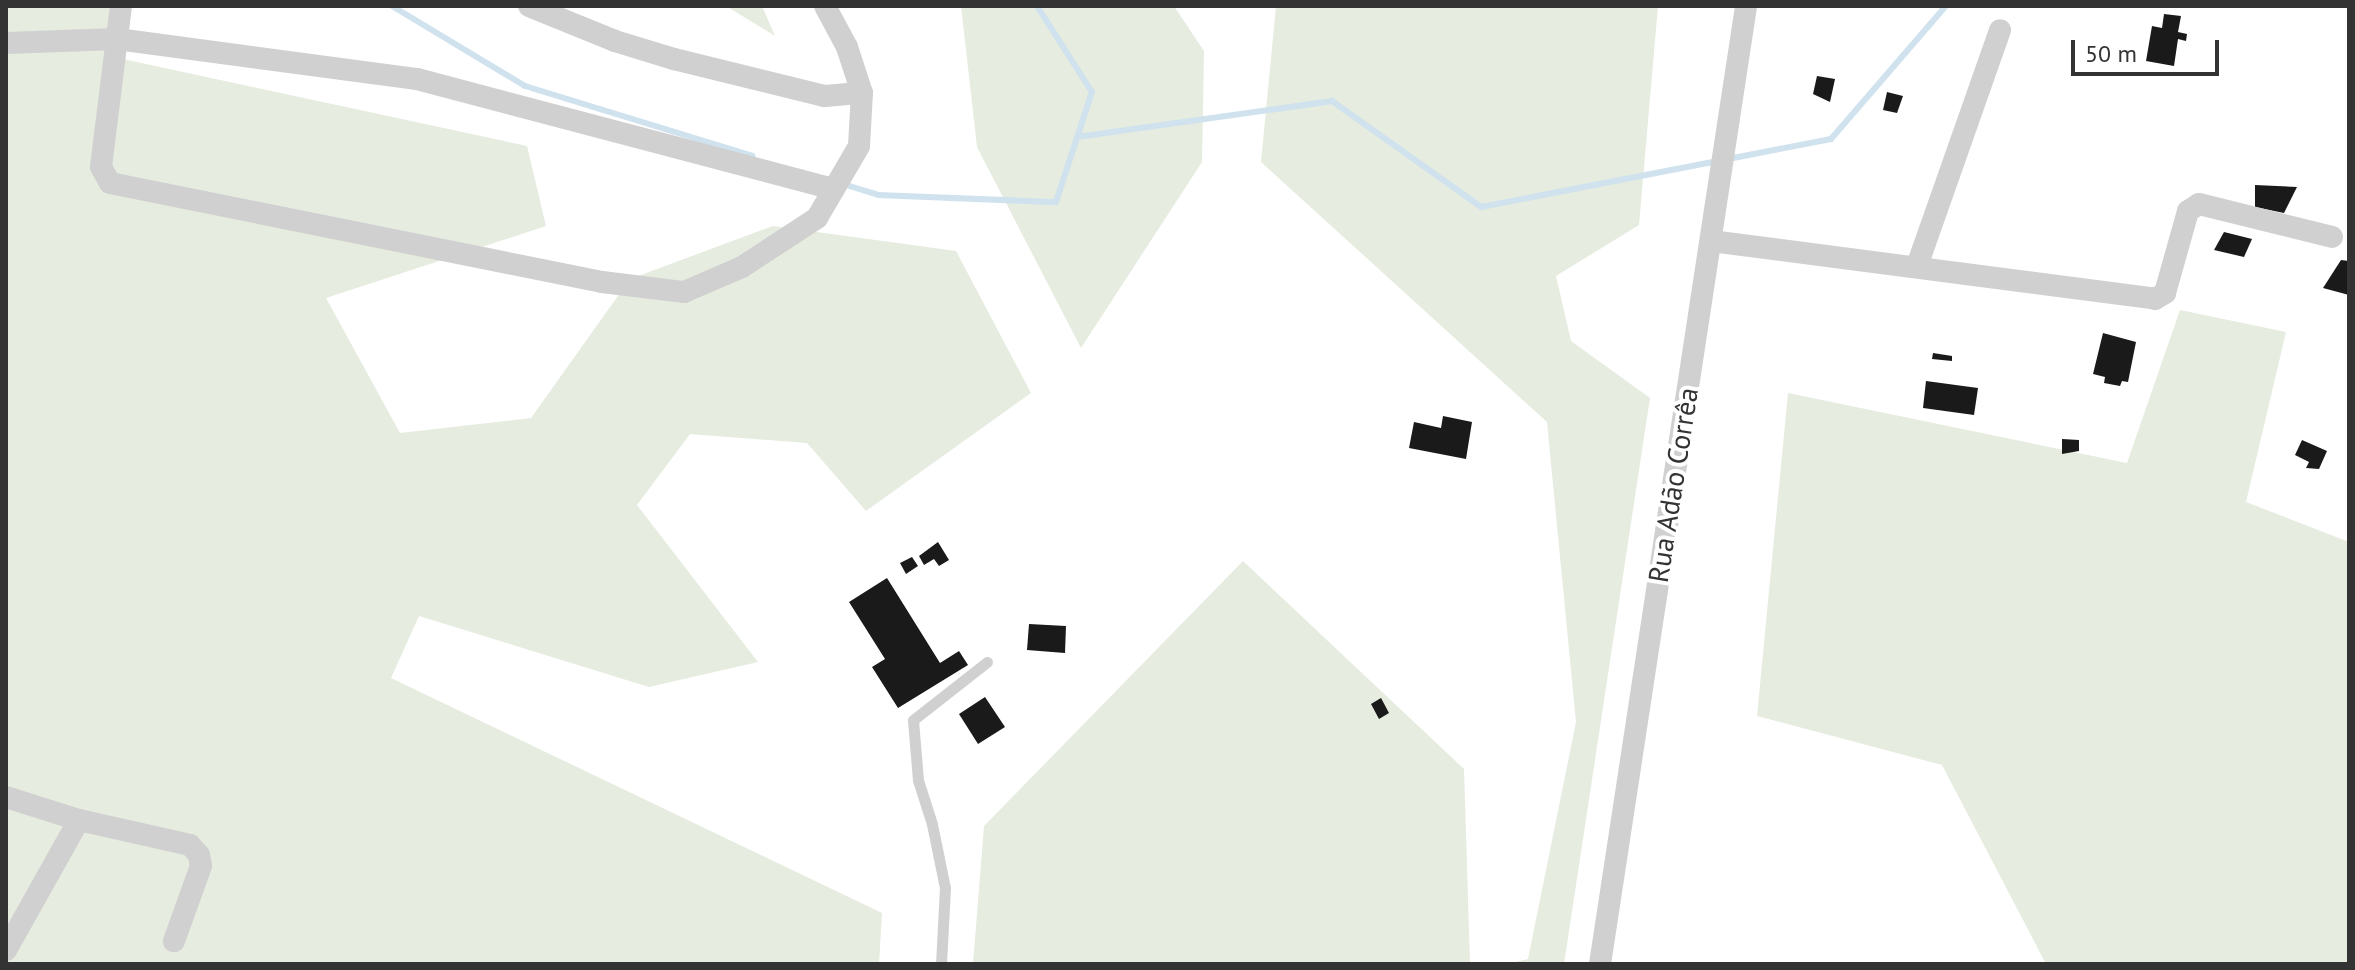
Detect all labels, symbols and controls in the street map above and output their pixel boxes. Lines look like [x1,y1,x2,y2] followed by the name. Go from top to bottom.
[2075,24,2223,74] scale bar
[2085,38,2137,69] text: 50 m
[1641,385,1705,585] street label: Rua Adão Corrêa

